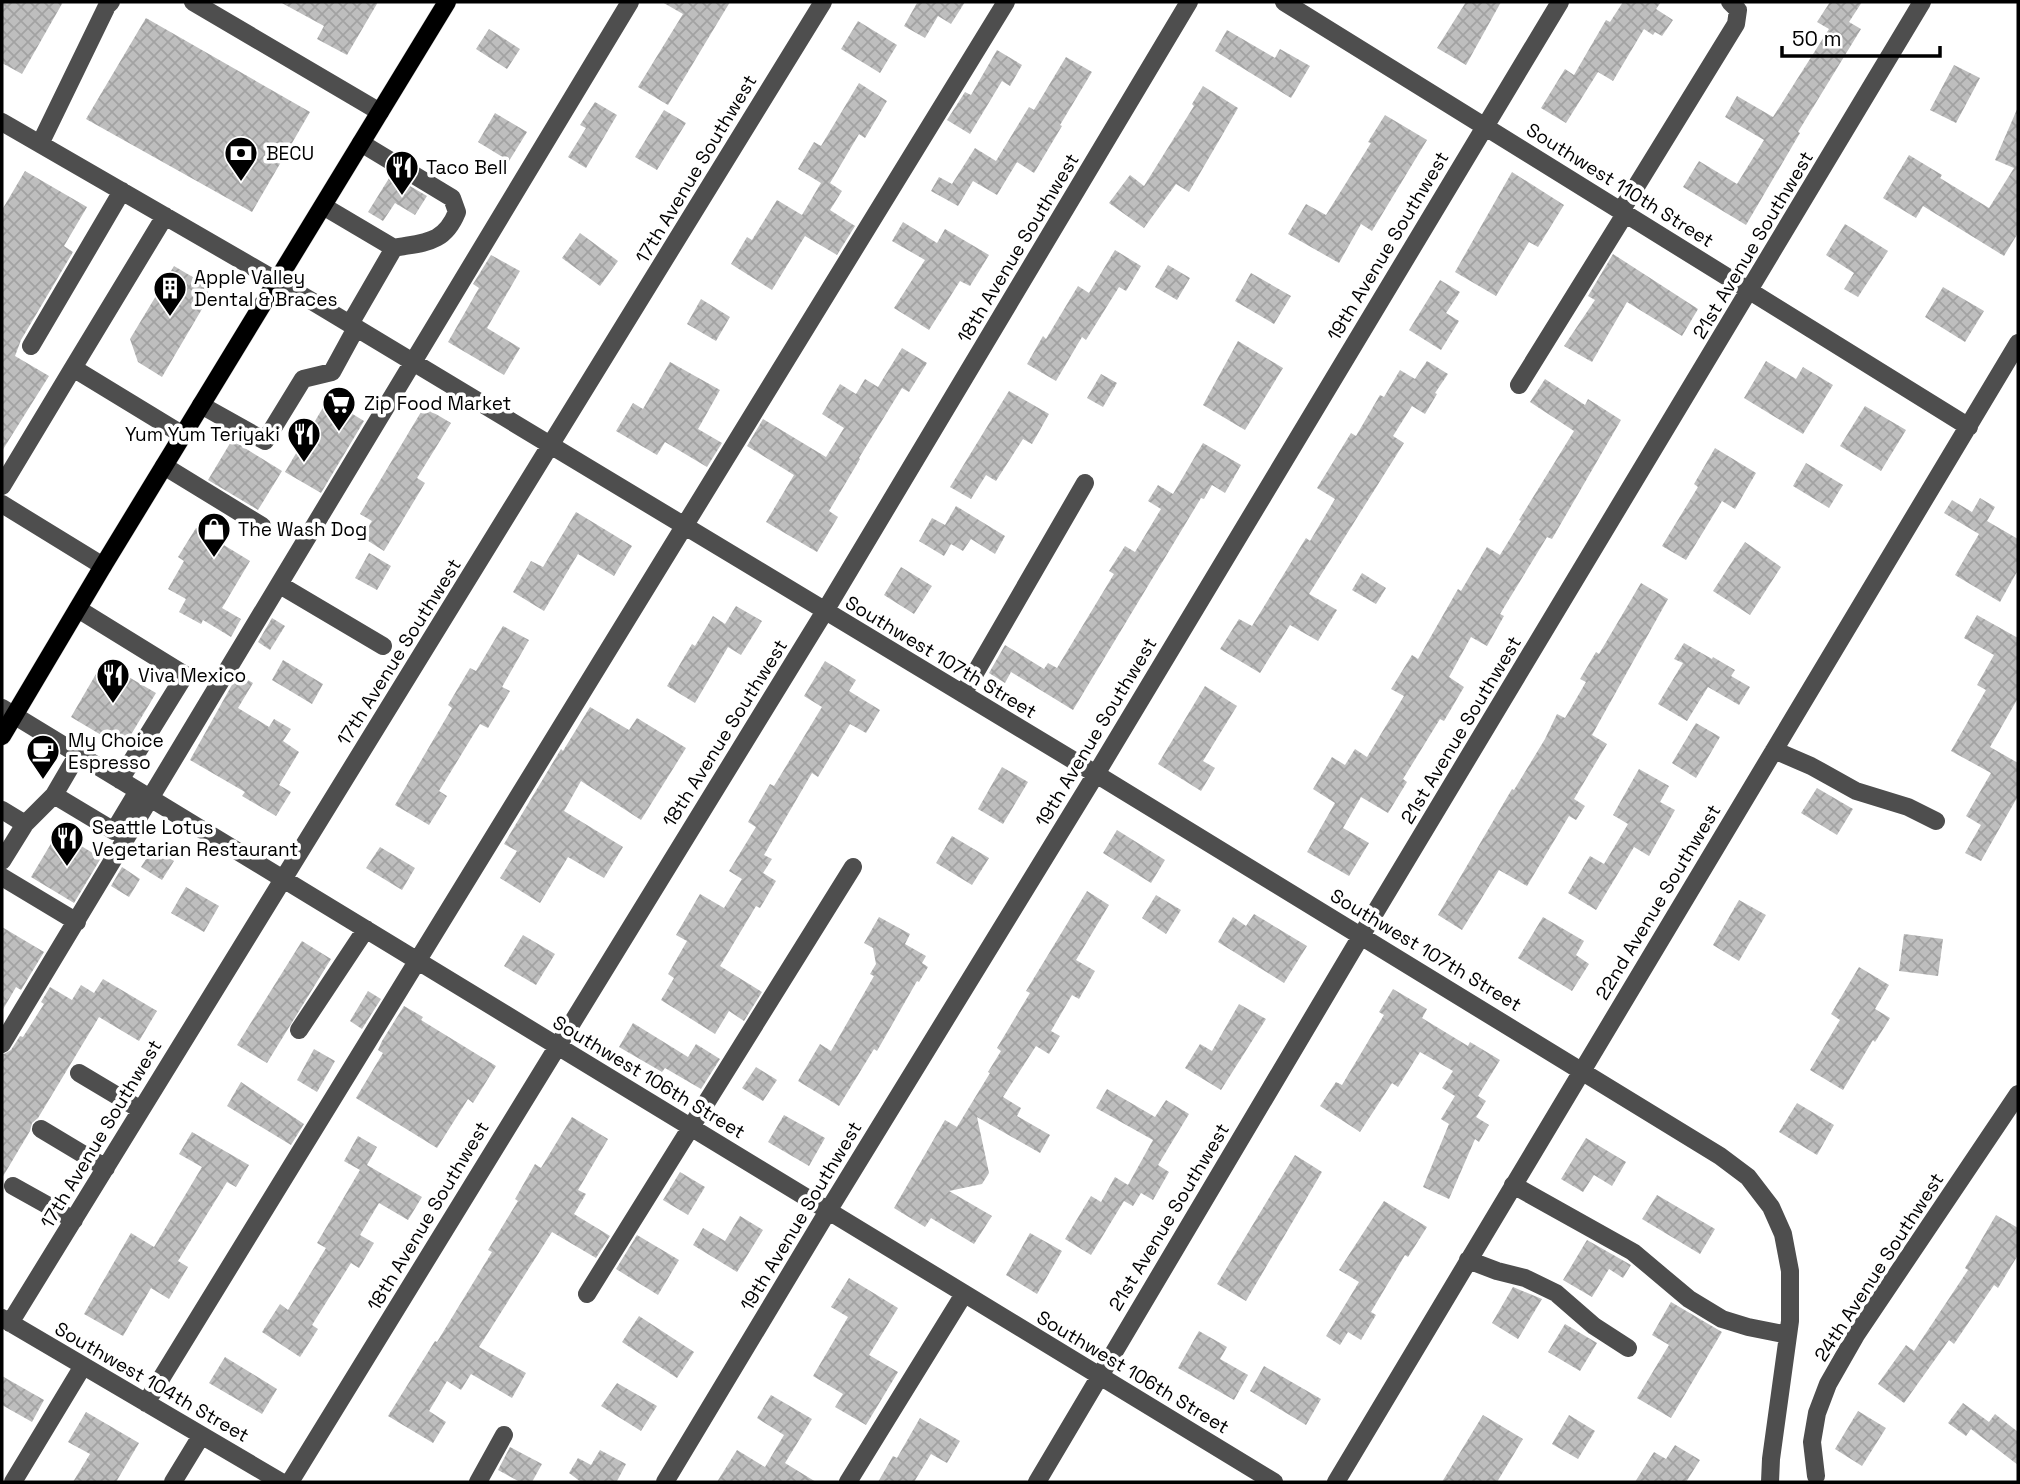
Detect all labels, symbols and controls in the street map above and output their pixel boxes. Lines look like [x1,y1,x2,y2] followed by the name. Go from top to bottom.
[1782,14,1940,58] scale bar
[1792,25,1842,52] text: 50 m
[630,70,762,268] street label: 17th Avenue Southwest
[1522,117,1718,253] street label: Southwest 110th Street
[222,134,260,183] bank icon: BECU
[266,141,314,166] place label: BECU
[1321,147,1455,345] street label: 19th Avenue Southwest
[1687,147,1819,343] street label: 21st Avenue Southwest
[383,148,421,197] restaurant icon: Taco Bell
[951,149,1085,347] street label: 18th Avenue Southwest
[426,155,507,180] place label: Taco Bell
[194,265,337,312] place label: Apple Valley Dental & Braces
[151,269,189,318] building icon: Apple Valley Dental & Braces
[320,384,358,433] supermarket icon: Zip Food Market
[364,391,511,416] place label: Zip Food Market
[285,415,323,464] restaurant icon: Yum Yum Teriyaki
[125,422,280,447] place label: Yum Yum Teriyaki
[195,510,233,559] shop icon: The Wash Dog
[238,517,367,542] place label: The Wash Dog
[331,554,467,750] street label: 17th Avenue Southwest
[841,590,1041,724] street label: Southwest 107th Street
[1395,632,1527,828] street label: 21st Avenue Southwest
[1029,633,1163,831] street label: 19th Avenue Southwest
[657,634,793,832] street label: 18th Avenue Southwest
[94,656,132,705] restaurant icon: Viva Mexico
[138,663,246,688] place label: Viva Mexico
[68,728,164,775] place label: My Choice Espresso
[24,732,62,781] cafe icon: My Choice Espresso
[1590,800,1726,1004] street label: 22nd Avenue Southwest
[92,815,298,862] place label: Seattle Lotus Vegetarian Restaurant
[48,819,86,868] restaurant icon: Seattle Lotus Vegetarian Restaurant
[1326,883,1526,1017] street label: Southwest 107th Street
[548,1010,750,1144] street label: Southwest 106th Street
[35,1035,167,1233] street label: 17th Avenue Southwest
[361,1117,495,1315] street label: 18th Avenue Southwest
[734,1117,868,1315] street label: 19th Avenue Southwest
[1103,1119,1235,1315] street label: 21st Avenue Southwest
[1809,1168,1949,1366] street label: 24th Avenue Southwest
[1032,1305,1234,1439] street label: Southwest 106th Street
[50,1316,254,1448] street label: Southwest 104th Street

